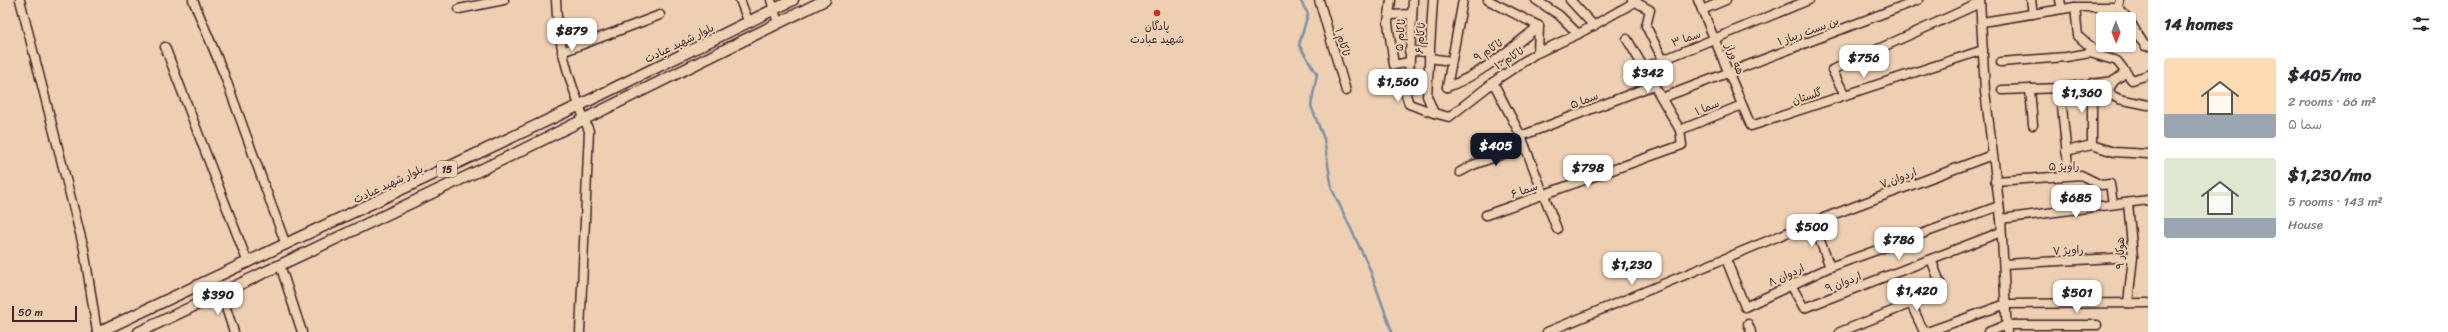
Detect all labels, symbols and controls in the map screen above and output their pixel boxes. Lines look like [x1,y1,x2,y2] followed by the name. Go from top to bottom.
[1152,8,1162,18] marker: پادگان شهید عبادت
[2164,9,2233,39] text: 14 homes
[1775,12,1842,51] street label: بن بست ریباز ۱
[2096,12,2136,52] north arrow
[2096,12,2136,52] map controls
[2410,13,2432,35] icon: filters
[1130,17,1184,49] place label: پادگان شهید عبادت
[548,18,596,52] pin: $879
[641,18,717,68] street label: بلوار شهید عبادت
[1390,18,1411,52] street label: ئاکام ۵
[556,19,588,42] text: $879
[1410,21,1431,54] street label: ئاکام ۶
[1669,25,1704,52] street label: سما ۳
[1329,26,1356,59] street label: ئاکام ۱
[1470,34,1507,67] street label: ئاکام ۹
[1719,40,1749,78] street label: هه وراز
[1491,42,1528,75] street label: ئاکام ۱۰
[1840,45,1888,79] pin: $756
[1848,46,1880,69] text: $756
[1624,60,1672,94] pin: $342
[2288,60,2361,90] text: $405/mo
[1632,61,1664,84] text: $342
[1365,69,1431,103] pin: $1,560
[1377,70,1419,93] text: $1,560
[2196,74,2244,122] icon: home
[2049,80,2115,114] pin: $1,360
[2062,81,2102,104] text: $1,360
[1790,83,1825,110] street label: گلستان
[1567,86,1601,115] street label: سما ۵
[2288,90,2376,113] text: 2 rooms · 66 m²
[1692,94,1722,121] street label: سما ۱
[2288,113,2322,136] text: سما ۵
[1472,133,1520,167] pin: $405
[1479,134,1513,157] text: $405
[1564,155,1612,189] pin: $798
[1572,156,1604,179] text: $798
[2048,157,2080,176] street label: راویژ ۵
[350,160,426,209] street label: بلوار شهید عبادت
[2288,160,2371,190] text: $1,230/mo
[437,161,457,177] road number: 15
[1877,163,1919,194] street label: اردوان ۷
[2196,174,2244,222] icon: home
[1508,177,1541,204] street label: سما ۶
[2052,185,2100,219] pin: $685
[2060,186,2092,209] text: $685
[2288,190,2383,213] text: 5 rooms · 143 m²
[2288,213,2323,236] text: House
[1788,214,1836,248] pin: $500
[1795,215,1829,238] text: $500
[1875,227,1923,261] pin: $786
[1883,228,1915,251] text: $786
[2111,237,2130,269] street label: هوکار ۹
[2052,240,2084,261] street label: راویژ ۷
[1599,252,1665,286] pin: $1,230
[1612,253,1652,276] text: $1,230
[1765,259,1808,292] street label: اردوان ۸
[1822,267,1864,298] street label: اردوان ۹
[1884,278,1950,312] pin: $1,420
[1896,279,1938,302] text: $1,420
[2053,280,2101,314] pin: $501
[2062,281,2092,304] text: $501
[194,282,242,316] pin: $390
[202,283,234,306] text: $390
[18,303,43,322] text: 50 m
[12,304,77,323] scale bar

